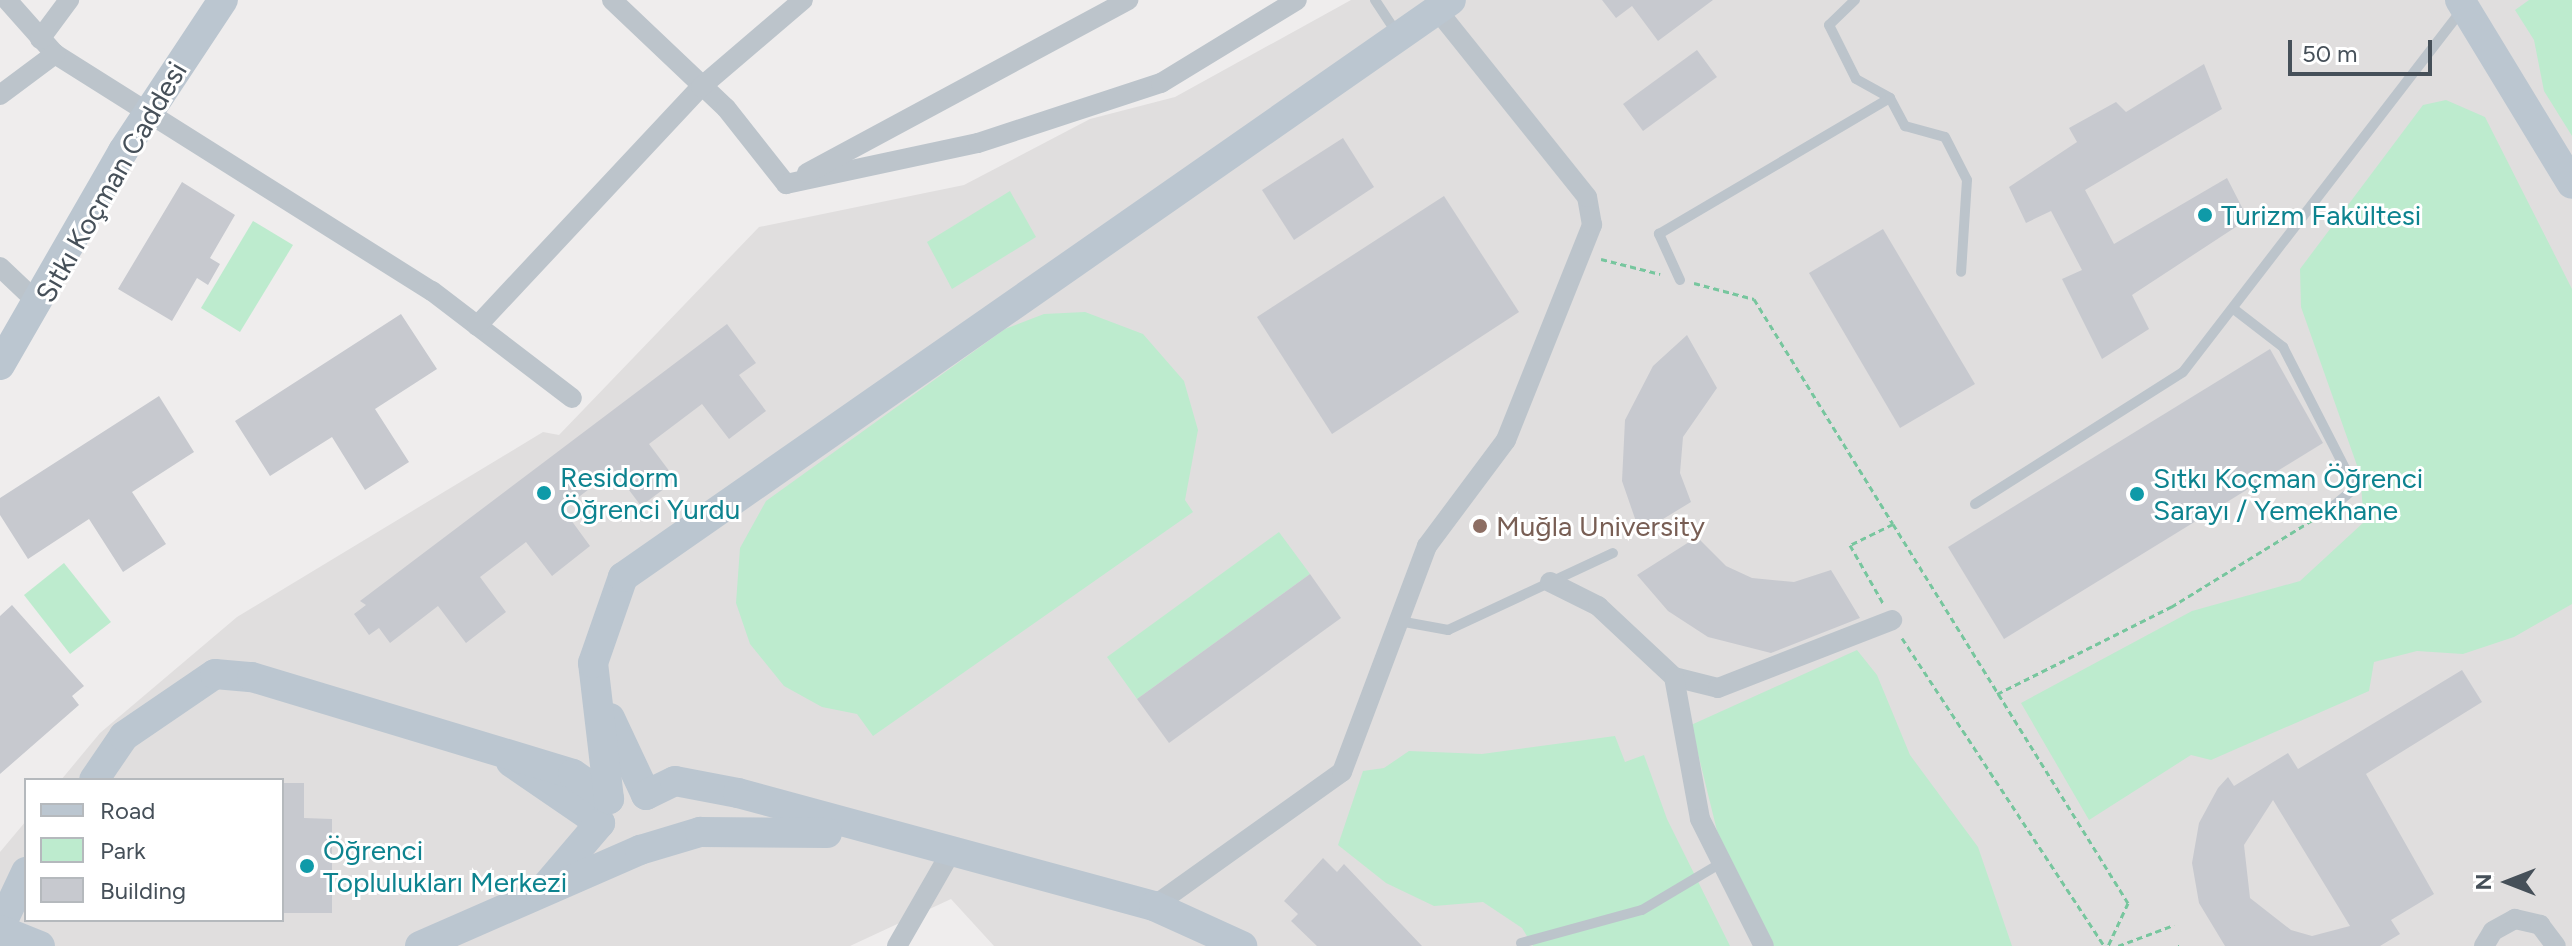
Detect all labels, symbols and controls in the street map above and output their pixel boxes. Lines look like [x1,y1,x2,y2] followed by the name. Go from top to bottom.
[2292,24,2436,74] scale bar
[2302,39,2358,68] text: 50 m
[28,56,194,308] street label: Sıtkı Koçman Caddesi
[2221,198,2421,232] place label: Turizm Fakültesi
[2196,206,2214,224] marker: Turizm Fakültesi
[560,460,740,526] place label: Residorm Öğrenci Yurdu
[2153,461,2423,527] place label: Sıtkı Koçman Öğrenci Sarayı / Yemekhane
[535,484,553,502] marker: Residorm Öğrenci Yurdu
[2128,485,2146,503] marker: Sıtkı Koçman Öğrenci Sarayı / Yemekhane
[1496,509,1705,543] place label: Muğla University
[1471,517,1489,535] marker: Muğla University
[24,778,284,922] legend
[100,796,155,825] text: Road
[323,833,567,899] place label: Öğrenci Toplulukları Merkezi
[100,836,146,865] text: Park
[2468,842,2548,922] north arrow
[298,857,316,875] marker: Öğrenci Toplulukları Merkezi
[2470,874,2497,891] text: N
[100,876,186,905] text: Building

